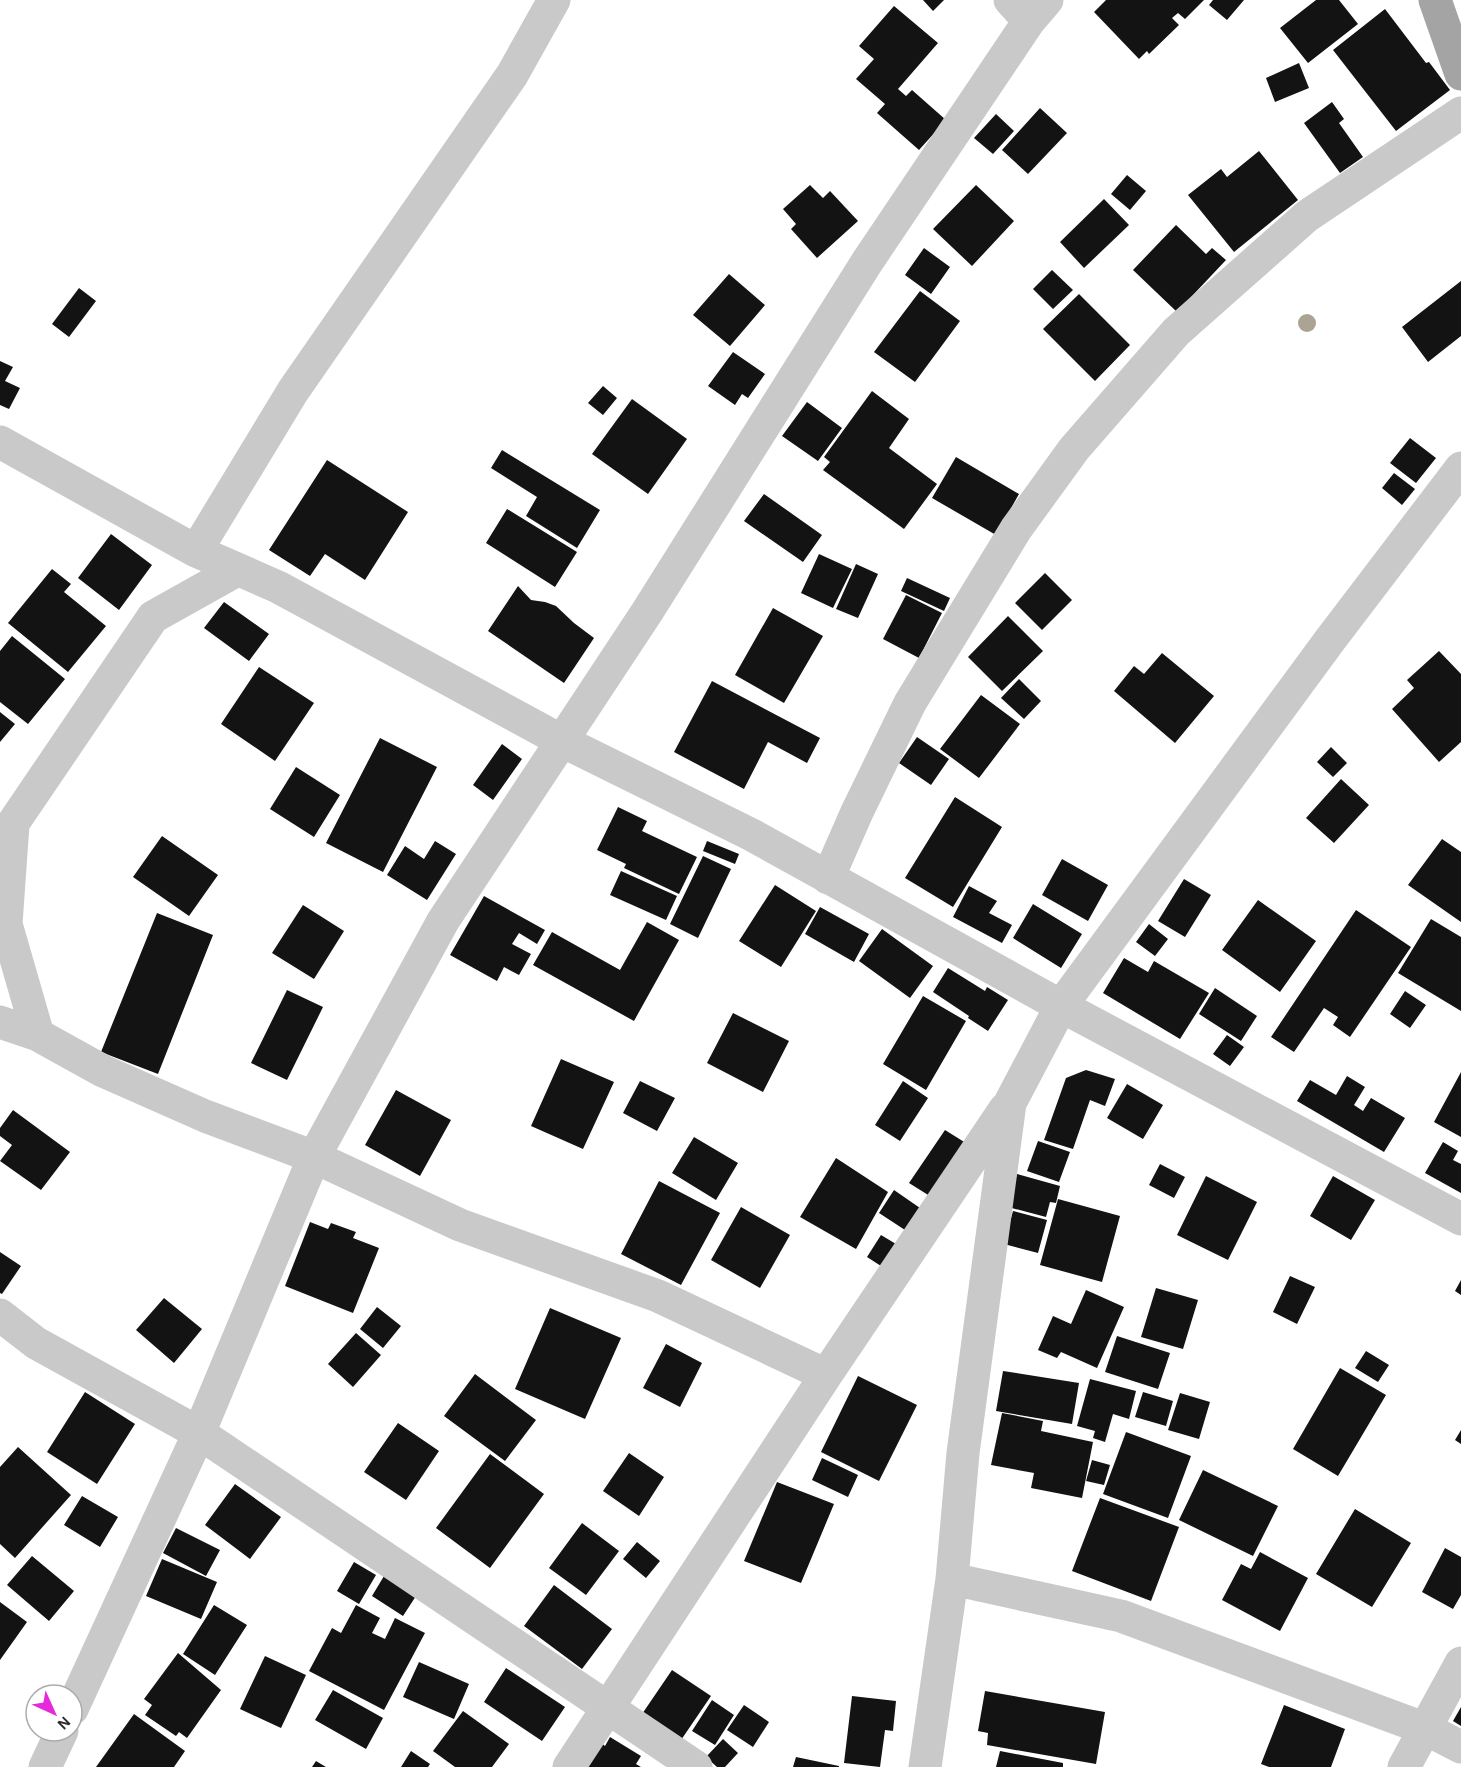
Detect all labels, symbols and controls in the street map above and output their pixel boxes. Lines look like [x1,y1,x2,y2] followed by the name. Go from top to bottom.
[24,1683,84,1743] north arrow
[54,1713,73,1732] text: N

